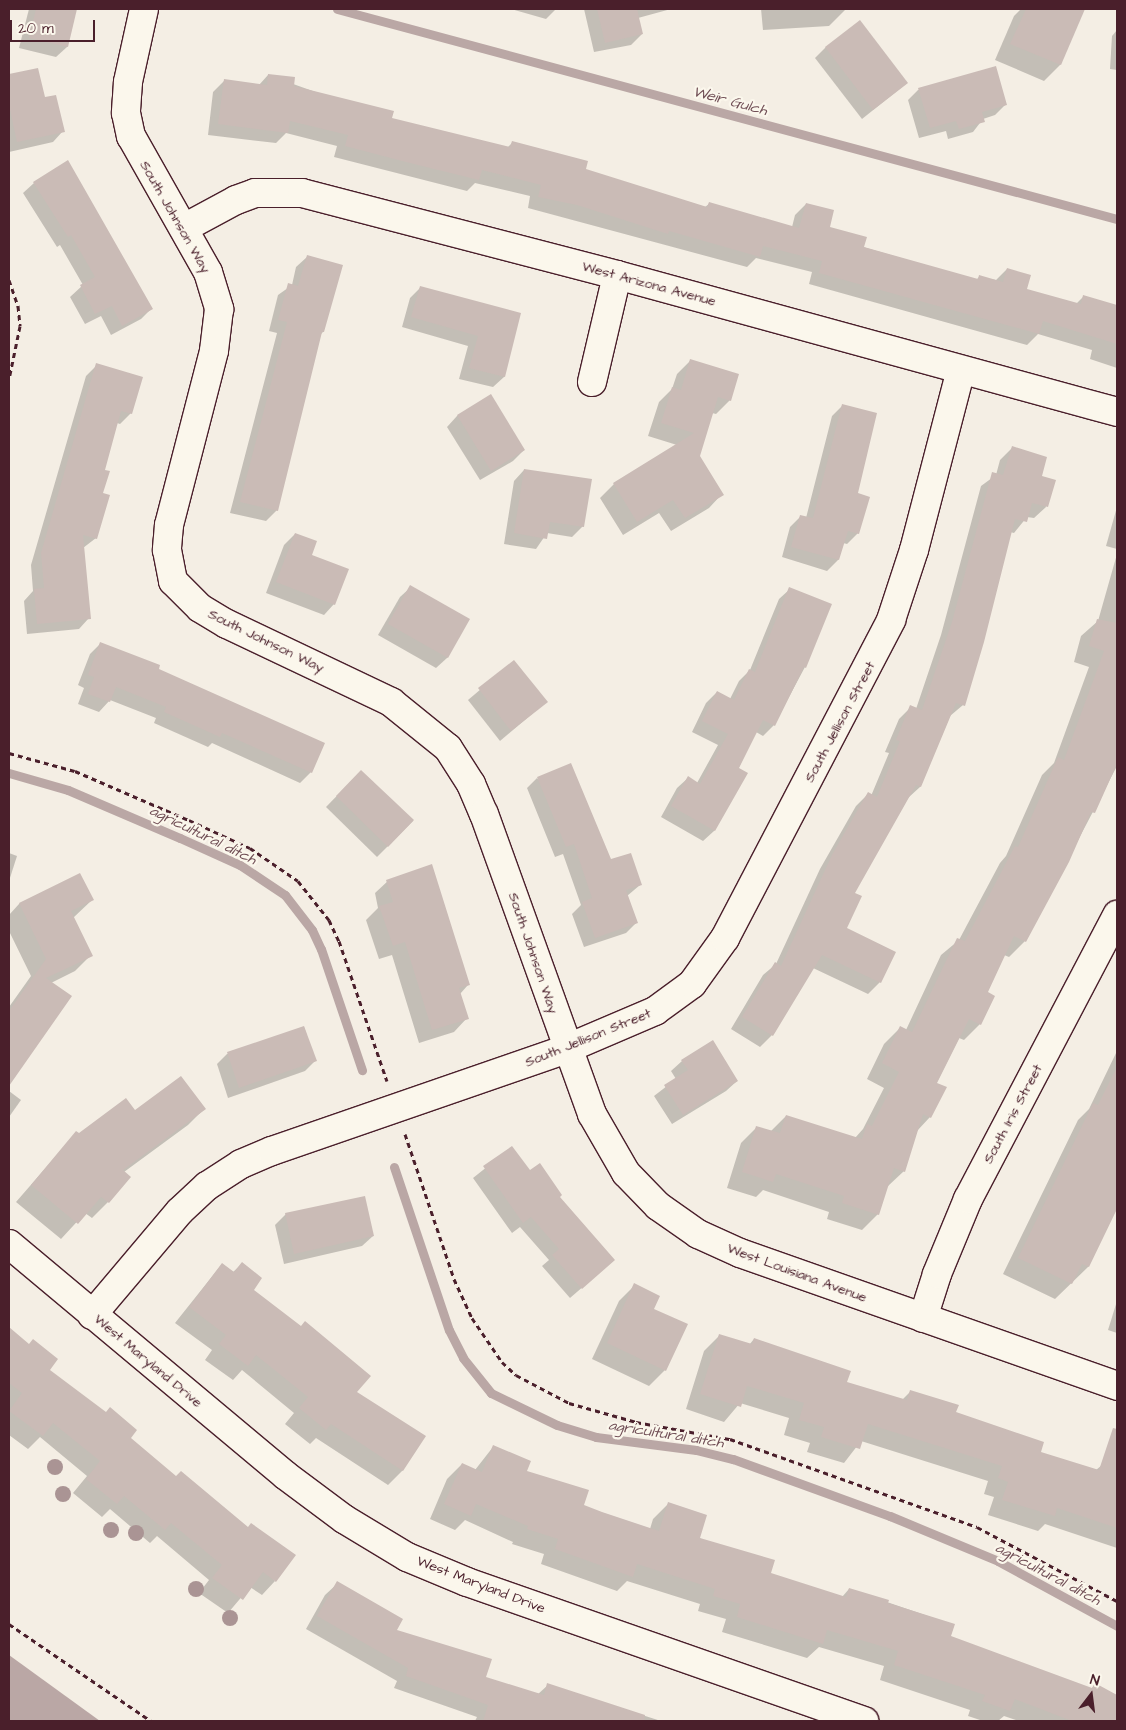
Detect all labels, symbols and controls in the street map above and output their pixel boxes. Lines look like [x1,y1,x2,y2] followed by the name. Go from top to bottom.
[12,10,98,42] scale bar
[18,18,54,39] text: 20 m
[691,82,769,120] water label: Weir Gulch
[136,158,214,276] street label: South Johnson Way
[580,258,718,310] street label: West Arizona Avenue
[205,606,327,676] street label: South Johnson Way
[801,659,879,785] street label: South Jellison Street
[147,801,259,869] water label: agricultural ditch
[504,890,562,1016] street label: South Johnson Way
[523,1005,653,1071] street label: South Jellison Street
[980,1062,1046,1166] street label: South Iris Street
[725,1240,869,1306] street label: West Louisiana Avenue
[91,1311,205,1411] street label: West Maryland Drive
[607,1416,725,1452] water label: agricultural ditch
[992,1539,1104,1609] water label: agricultural ditch
[415,1553,547,1617] street label: West Maryland Drive
[1066,1670,1116,1720] north arrow
[1088,1670,1102,1691] text: N

